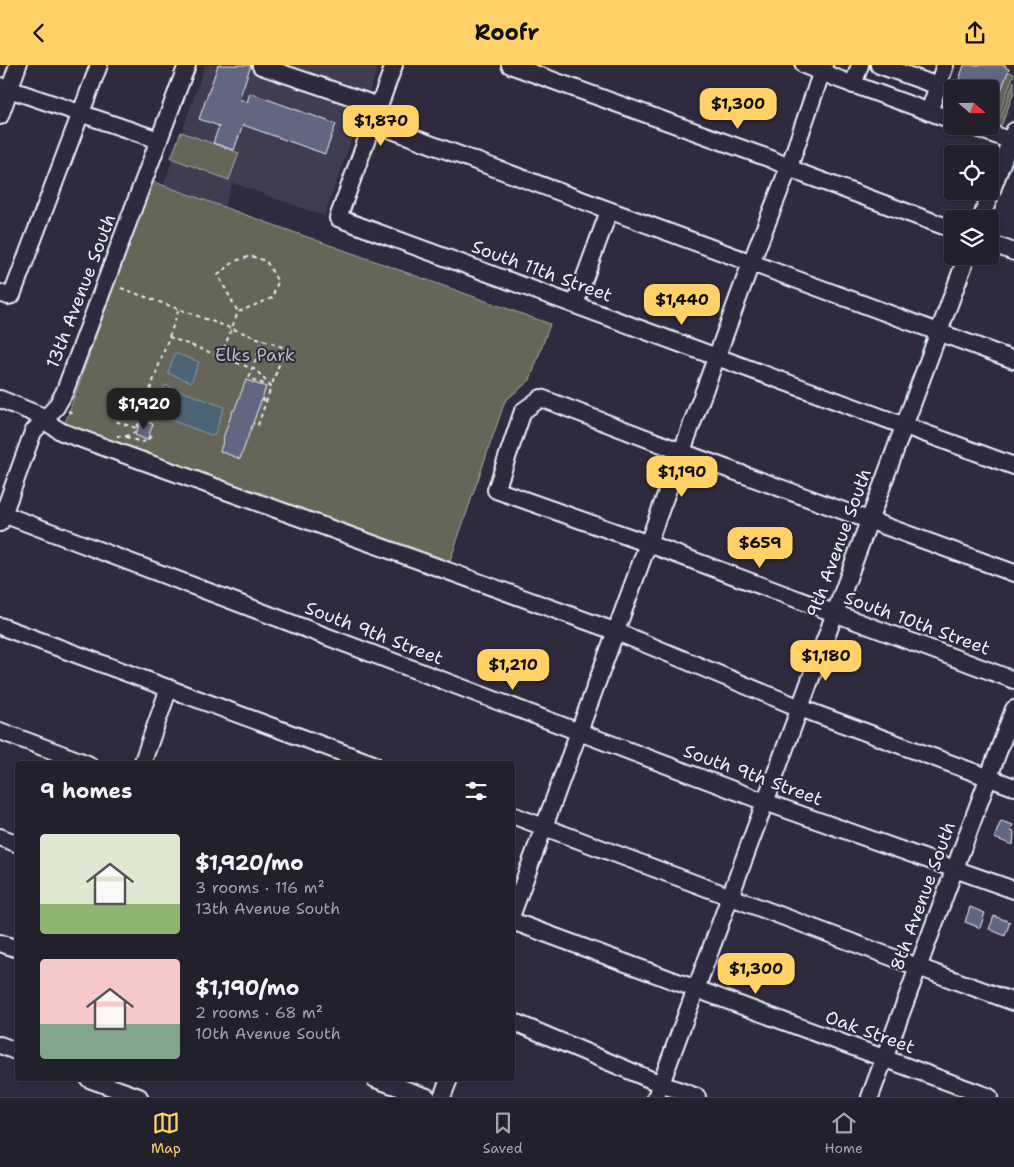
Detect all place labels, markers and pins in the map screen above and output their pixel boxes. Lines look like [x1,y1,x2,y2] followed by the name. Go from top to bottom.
[697,87,779,130] pin: $1,300
[340,104,422,147] pin: $1,870
[641,283,723,326] pin: $1,440
[103,387,185,430] pin: $1,920
[641,455,723,498] pin: $1,190
[730,527,790,569] pin: $659
[785,639,867,682] pin: $1,180
[472,649,554,691] pin: $1,210
[715,953,797,995] pin: $1,300

